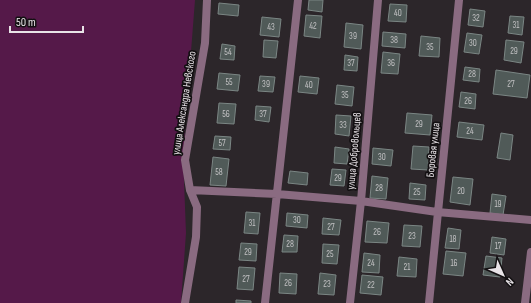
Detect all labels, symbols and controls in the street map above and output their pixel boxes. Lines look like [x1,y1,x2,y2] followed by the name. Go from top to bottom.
[10,8,83,34] scale bar
[394,8,402,19] house number: 40
[472,13,480,24] house number: 32
[16,15,36,30] text: 50 m
[513,20,520,31] house number: 31
[309,21,317,32] house number: 42
[267,22,275,33] house number: 43
[349,31,357,42] house number: 39
[390,35,398,46] house number: 38
[469,38,477,49] house number: 30
[426,42,434,53] house number: 35
[510,46,518,57] house number: 29
[224,47,232,58] house number: 54
[169,50,199,156] street label: улица Александра Невского
[347,58,355,69] house number: 37
[387,58,395,69] house number: 36
[468,69,476,80] house number: 28
[225,77,233,88] house number: 55
[262,79,270,90] house number: 39
[507,79,515,90] house number: 27
[305,80,313,91] house number: 40
[341,90,349,101] house number: 35
[464,96,472,107] house number: 26
[222,109,230,120] house number: 56
[259,109,267,120] house number: 37
[344,111,364,190] street label: улица Добровольцев
[415,119,423,130] house number: 29
[339,120,347,131] house number: 33
[424,122,442,178] street label: Боровая улица
[466,126,474,137] house number: 24
[218,138,226,149] house number: 57
[378,152,386,163] house number: 30
[215,167,223,178] house number: 58
[334,173,342,184] house number: 29
[375,183,383,194] house number: 28
[457,186,465,197] house number: 20
[413,187,421,198] house number: 25
[494,199,502,210] house number: 19
[293,215,301,226] house number: 30
[249,218,256,229] house number: 31
[327,222,335,233] house number: 27
[373,227,381,238] house number: 26
[408,231,416,242] house number: 23
[449,234,457,245] house number: 18
[286,239,294,250] house number: 28
[495,241,502,252] house number: 17
[244,247,252,258] house number: 29
[326,249,334,260] house number: 25
[483,255,523,295] north arrow
[367,258,375,269] house number: 24
[450,258,458,269] house number: 16
[404,262,411,273] house number: 21
[242,274,250,285] house number: 27
[503,275,516,288] text: N
[284,278,292,289] house number: 26
[323,279,331,290] house number: 23
[367,280,375,291] house number: 22

